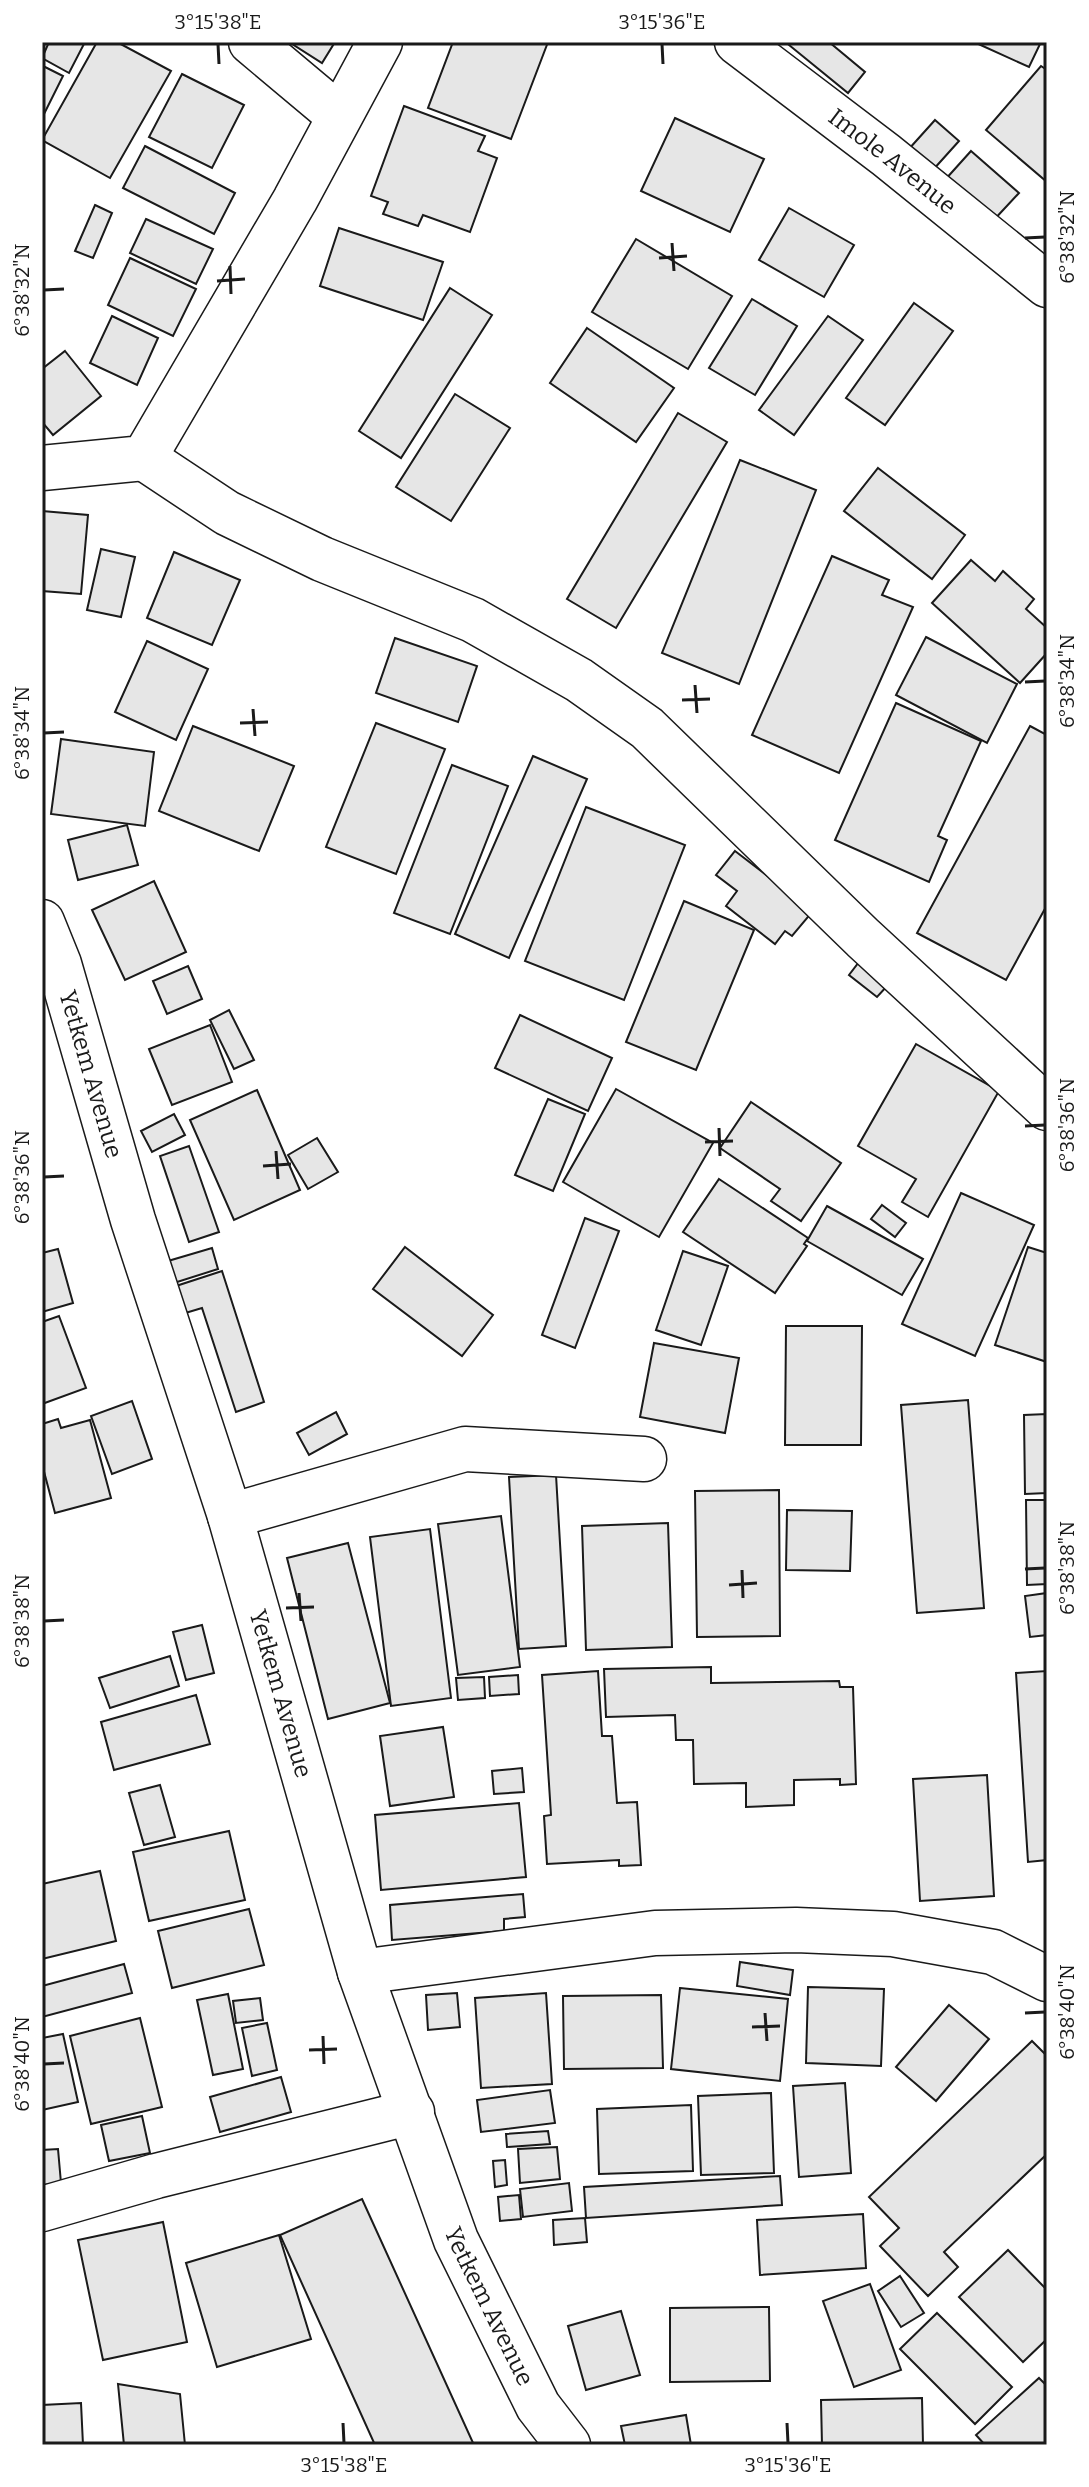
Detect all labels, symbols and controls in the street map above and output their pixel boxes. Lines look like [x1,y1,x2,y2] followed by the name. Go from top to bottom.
[175,10,261,34] text: 3°15'38"E
[618,10,706,34] text: 3°15'36"E
[823,103,962,220] street label: Imole Avenue
[1055,190,1079,284] text: 6°38'32"N
[10,243,34,337] text: 6°38'32"N
[1055,634,1079,728] text: 6°38'34"N
[10,686,34,780] text: 6°38'34"N
[53,987,128,1161] street label: Yetkem Avenue
[1055,1078,1079,1172] text: 6°38'36"N
[10,1130,34,1224] text: 6°38'36"N
[1055,1521,1079,1615] text: 6°38'38"N
[10,1574,34,1668] text: 6°38'38"N
[243,1606,318,1781] street label: Yetkem Avenue
[1055,1964,1079,2060] text: 6°38'40"N
[10,2016,34,2112] text: 6°38'40"N
[439,2223,540,2390] street label: Yetkem Avenue
[301,2453,387,2477] text: 3°15'38"E
[744,2453,832,2477] text: 3°15'36"E

